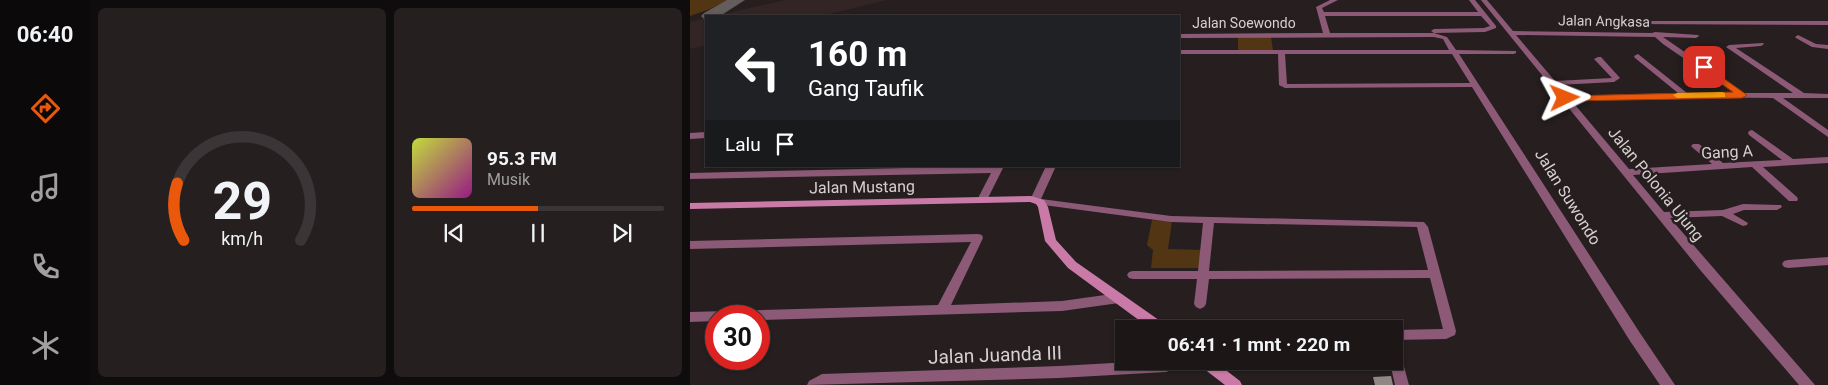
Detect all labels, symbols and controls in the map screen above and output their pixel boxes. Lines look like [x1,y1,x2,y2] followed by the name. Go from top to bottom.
[1558,12,1650,30] street label: Jalan Angkasa
[1192,15,1296,31] street label: Jalan Soewondo
[17,22,73,47] text: 06:40
[808,34,907,75] text: 160 m
[725,35,790,100] icon: left
[1683,46,1725,88] pin
[1690,53,1718,81] icon: arrive
[1538,71,1590,123] position arrow
[808,76,924,101] text: Gang Taufik
[28,91,63,126] icon: directions
[1604,123,1708,245] street label: Jalan Polonia Ujung
[771,130,799,158] icon: arrive
[725,133,761,156] text: Lalu
[1701,141,1754,163] street label: Gang A
[1531,146,1605,248] street label: Jalan Suwondo
[487,147,557,170] text: 95.3 FM
[28,170,63,205] icon: music
[487,170,530,189] text: Musik
[212,171,272,232] text: 29
[809,177,915,197] street label: Jalan Mustang
[440,219,468,247] icon: previous
[524,219,552,247] icon: pause
[608,219,636,247] icon: next
[221,228,263,249] text: km/h
[28,249,63,284] icon: phone
[705,305,770,370] speed limit sign: 30
[28,328,63,363] icon: climate
[1168,333,1350,356] text: 06:41 · 1 mnt · 220 m
[928,341,1062,369] street label: Jalan Juanda III

